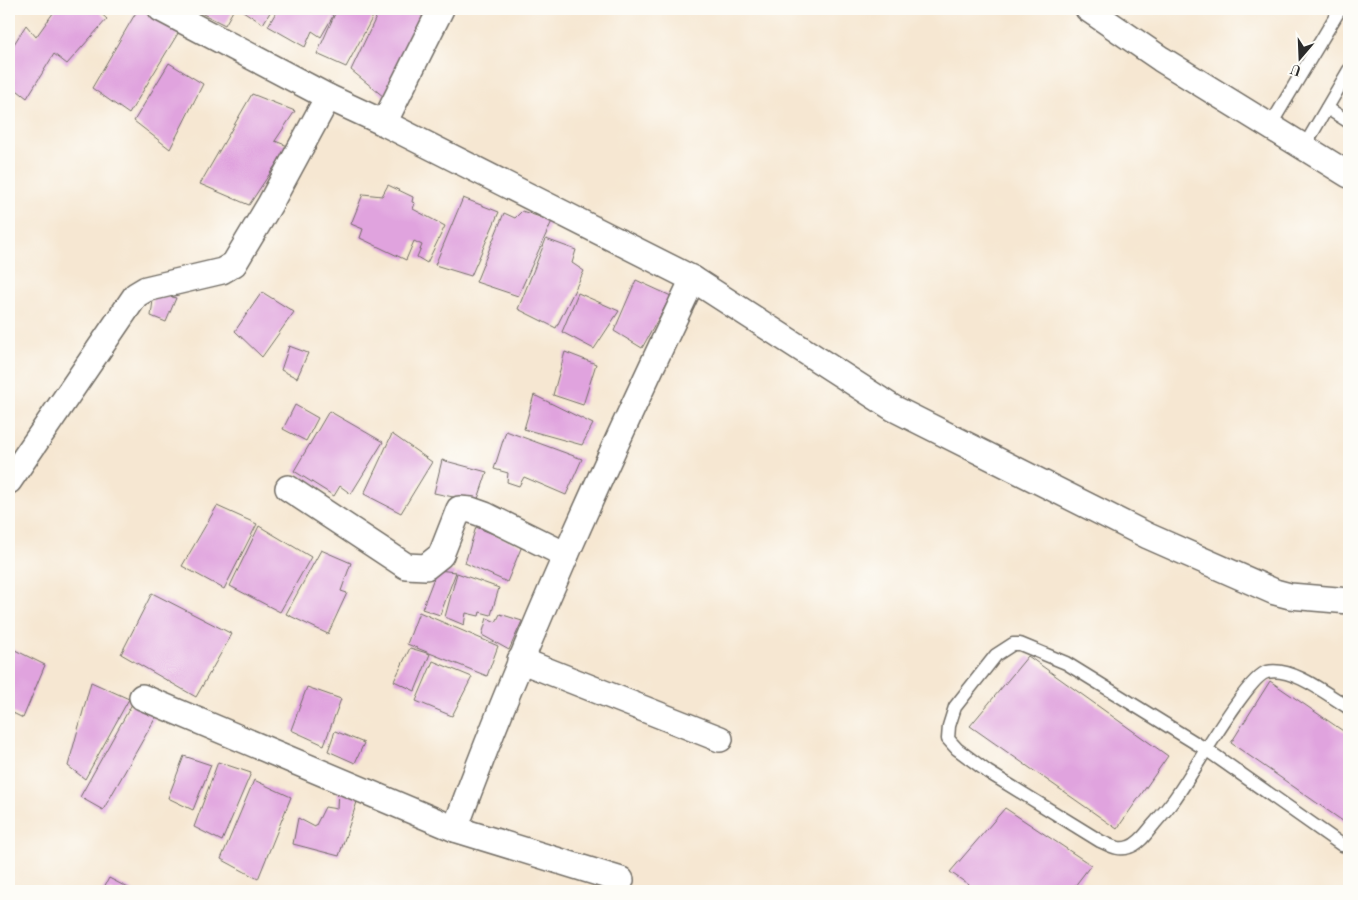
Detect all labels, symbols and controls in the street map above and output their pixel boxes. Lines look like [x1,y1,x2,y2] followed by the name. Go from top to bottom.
[1276,32,1326,82] north arrow
[1289,61,1304,78] text: U

